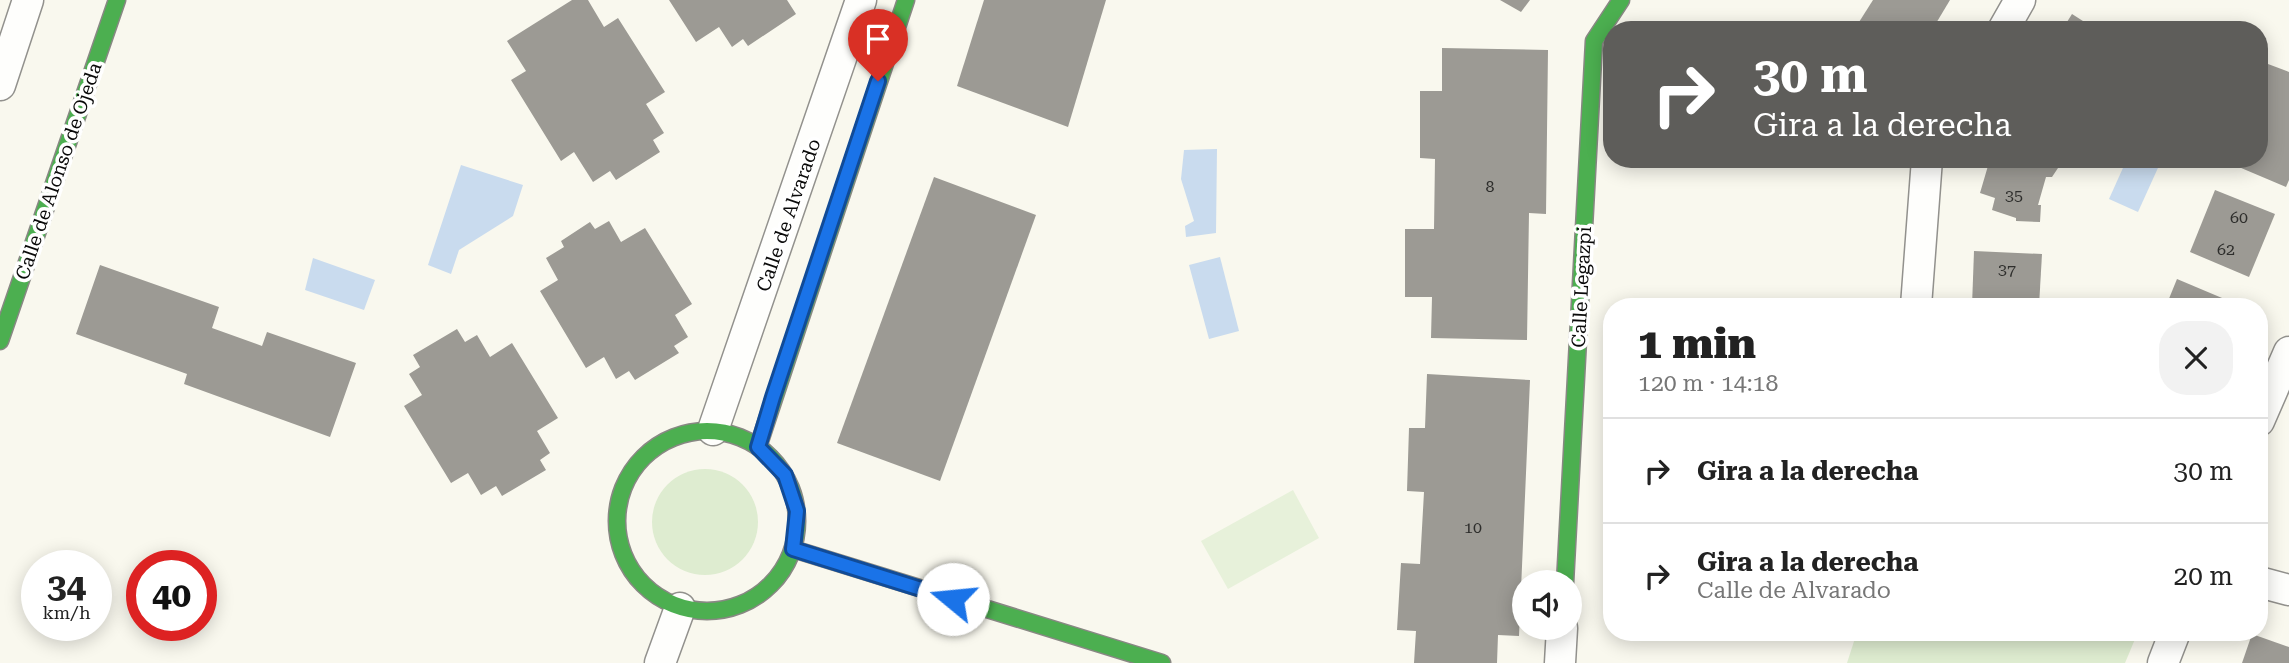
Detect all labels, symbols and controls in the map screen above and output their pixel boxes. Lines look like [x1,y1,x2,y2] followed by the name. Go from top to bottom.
[848,9,908,81] pin
[859,20,897,58] icon: arrive
[1753,47,1868,104] text: 30 m
[1638,49,1729,140] icon: right
[10,59,107,283] street label: Calle de Alonso de Ojeda
[1753,106,2012,144] text: Gira a la derecha
[752,136,825,295] street label: Calle de Alvarado
[1486,177,1495,196] house number: 8
[2005,186,2023,205] house number: 35
[2230,208,2248,227] house number: 60
[1567,226,1596,348] street label: Calle Legazpi
[2217,240,2235,259] house number: 62
[1998,260,2016,279] house number: 37
[1638,319,1756,368] text: 1 min
[2159,321,2233,395] button: close
[1638,370,1778,397] text: 120 m · 14:18
[1638,452,1676,490] icon: right
[1697,456,1918,486] text: Gira a la derecha
[2174,456,2233,486] text: 30 m
[1464,518,1482,537] house number: 10
[1697,547,1918,577] text: Gira a la derecha
[126,550,217,641] speed limit sign: 40
[1638,557,1676,595] icon: right
[2174,561,2233,591] text: 20 m
[916,562,990,636] position arrow
[47,566,86,607] text: 34
[1512,570,1582,640] map controls
[1512,570,1582,640] button: sound
[1697,577,1891,604] text: Calle de Alvarado
[42,602,91,623] text: km/h

